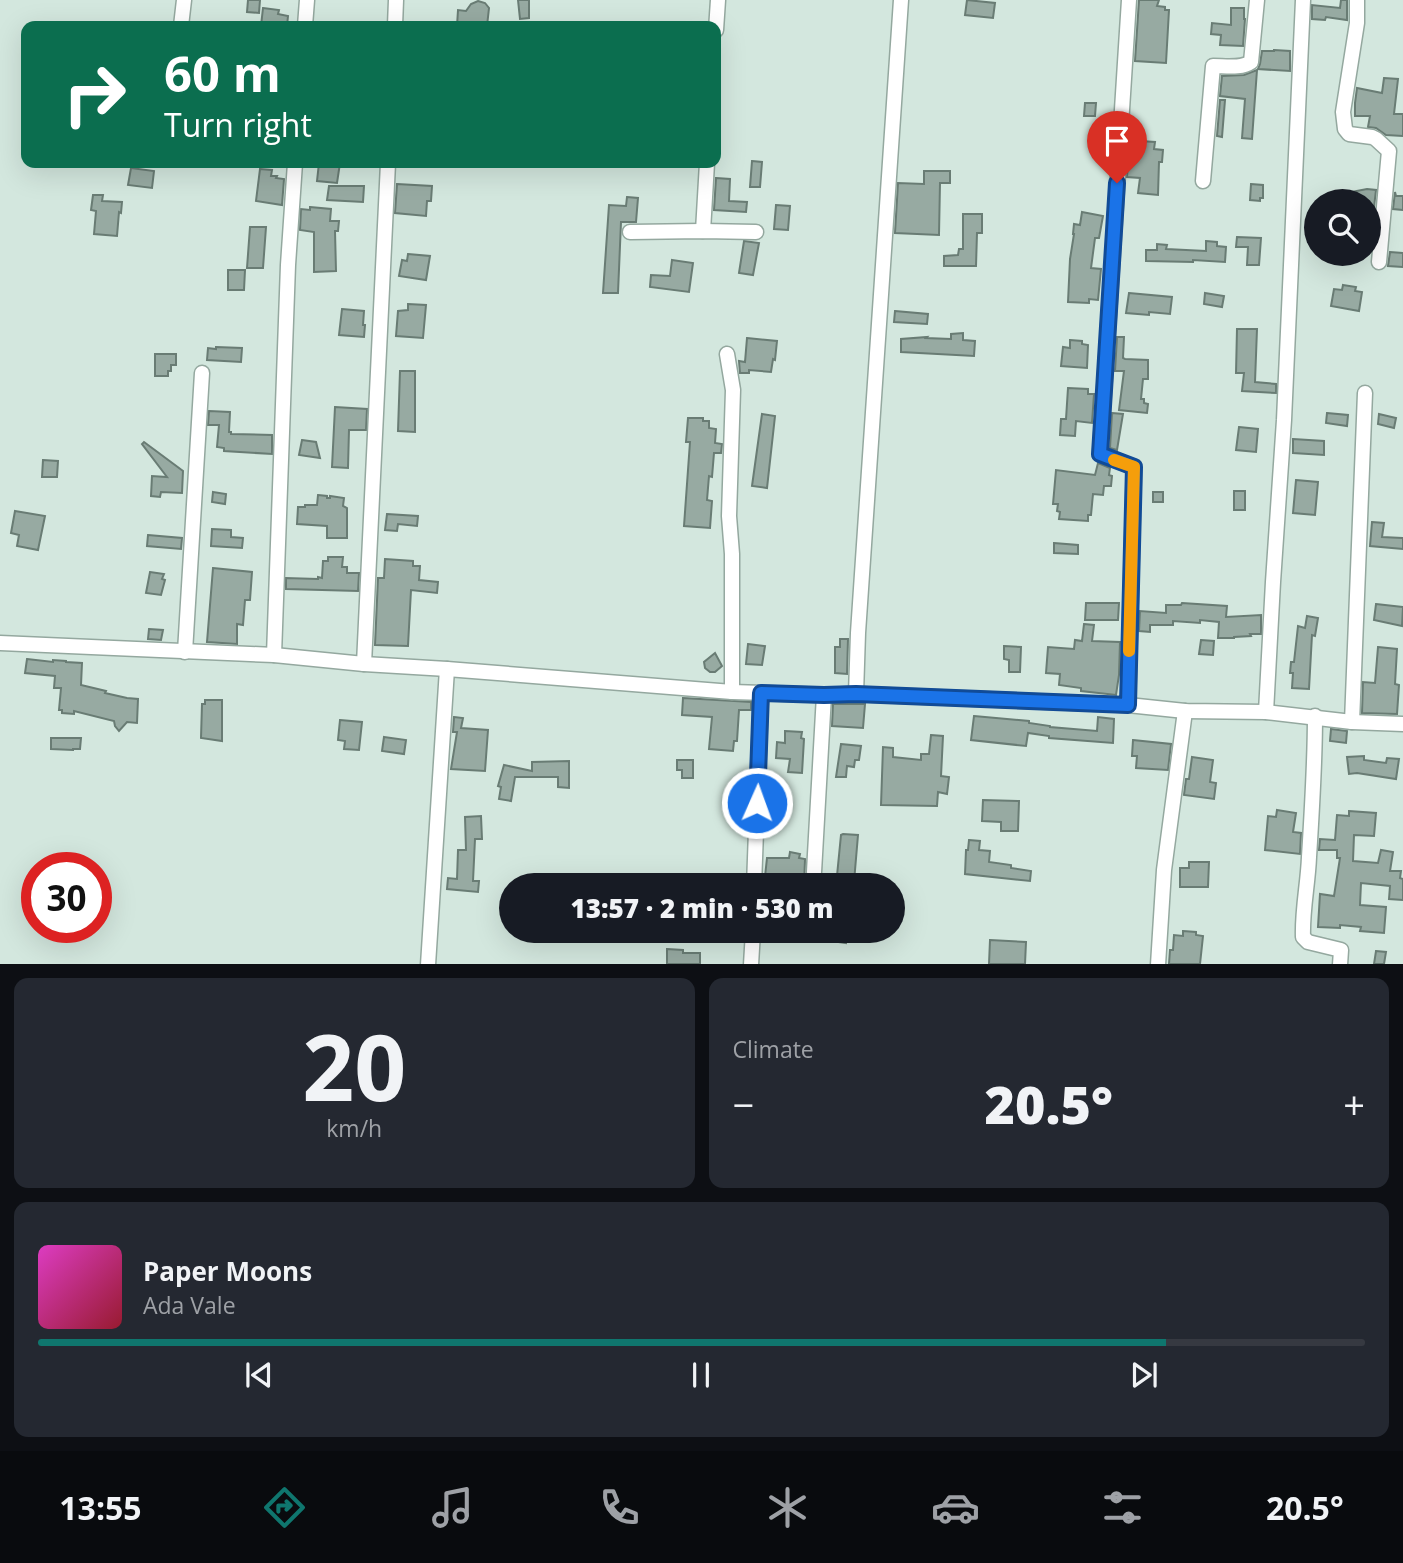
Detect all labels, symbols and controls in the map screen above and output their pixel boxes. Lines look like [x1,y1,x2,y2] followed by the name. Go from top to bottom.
[164,40,281,106] text: 60 m
[49,49,140,140] icon: right
[164,103,312,146] text: Turn right
[1087,111,1147,183] pin
[1098,122,1136,160] icon: arrive
[1304,189,1381,266] map controls
[1304,189,1381,266] button: search
[720,766,794,840] position arrow
[21,852,112,943] speed limit sign: 30
[571,890,833,926] text: 13:57 · 2 min · 530 m
[302,1004,406,1128] text: 20
[733,1033,814,1065] text: Climate
[985,1068,1113,1139] text: 20.5°
[733,1078,754,1130] text: −
[1343,1078,1365,1130] text: +
[326,1112,382,1144] text: km/h
[143,1253,312,1289] text: Paper Moons
[143,1289,236,1321] text: Ada Vale
[240,1356,278,1394] icon: previous
[682,1356,720,1394] icon: pause
[1125,1356,1163,1394] icon: next
[260,1483,309,1532] icon: directions
[428,1483,477,1532] icon: music
[595,1483,644,1532] icon: phone
[763,1483,812,1532] icon: climate
[931,1483,980,1532] icon: car
[1098,1483,1147,1532] icon: filters
[59,1486,142,1529] text: 13:55
[1266,1486,1344,1529] text: 20.5°

